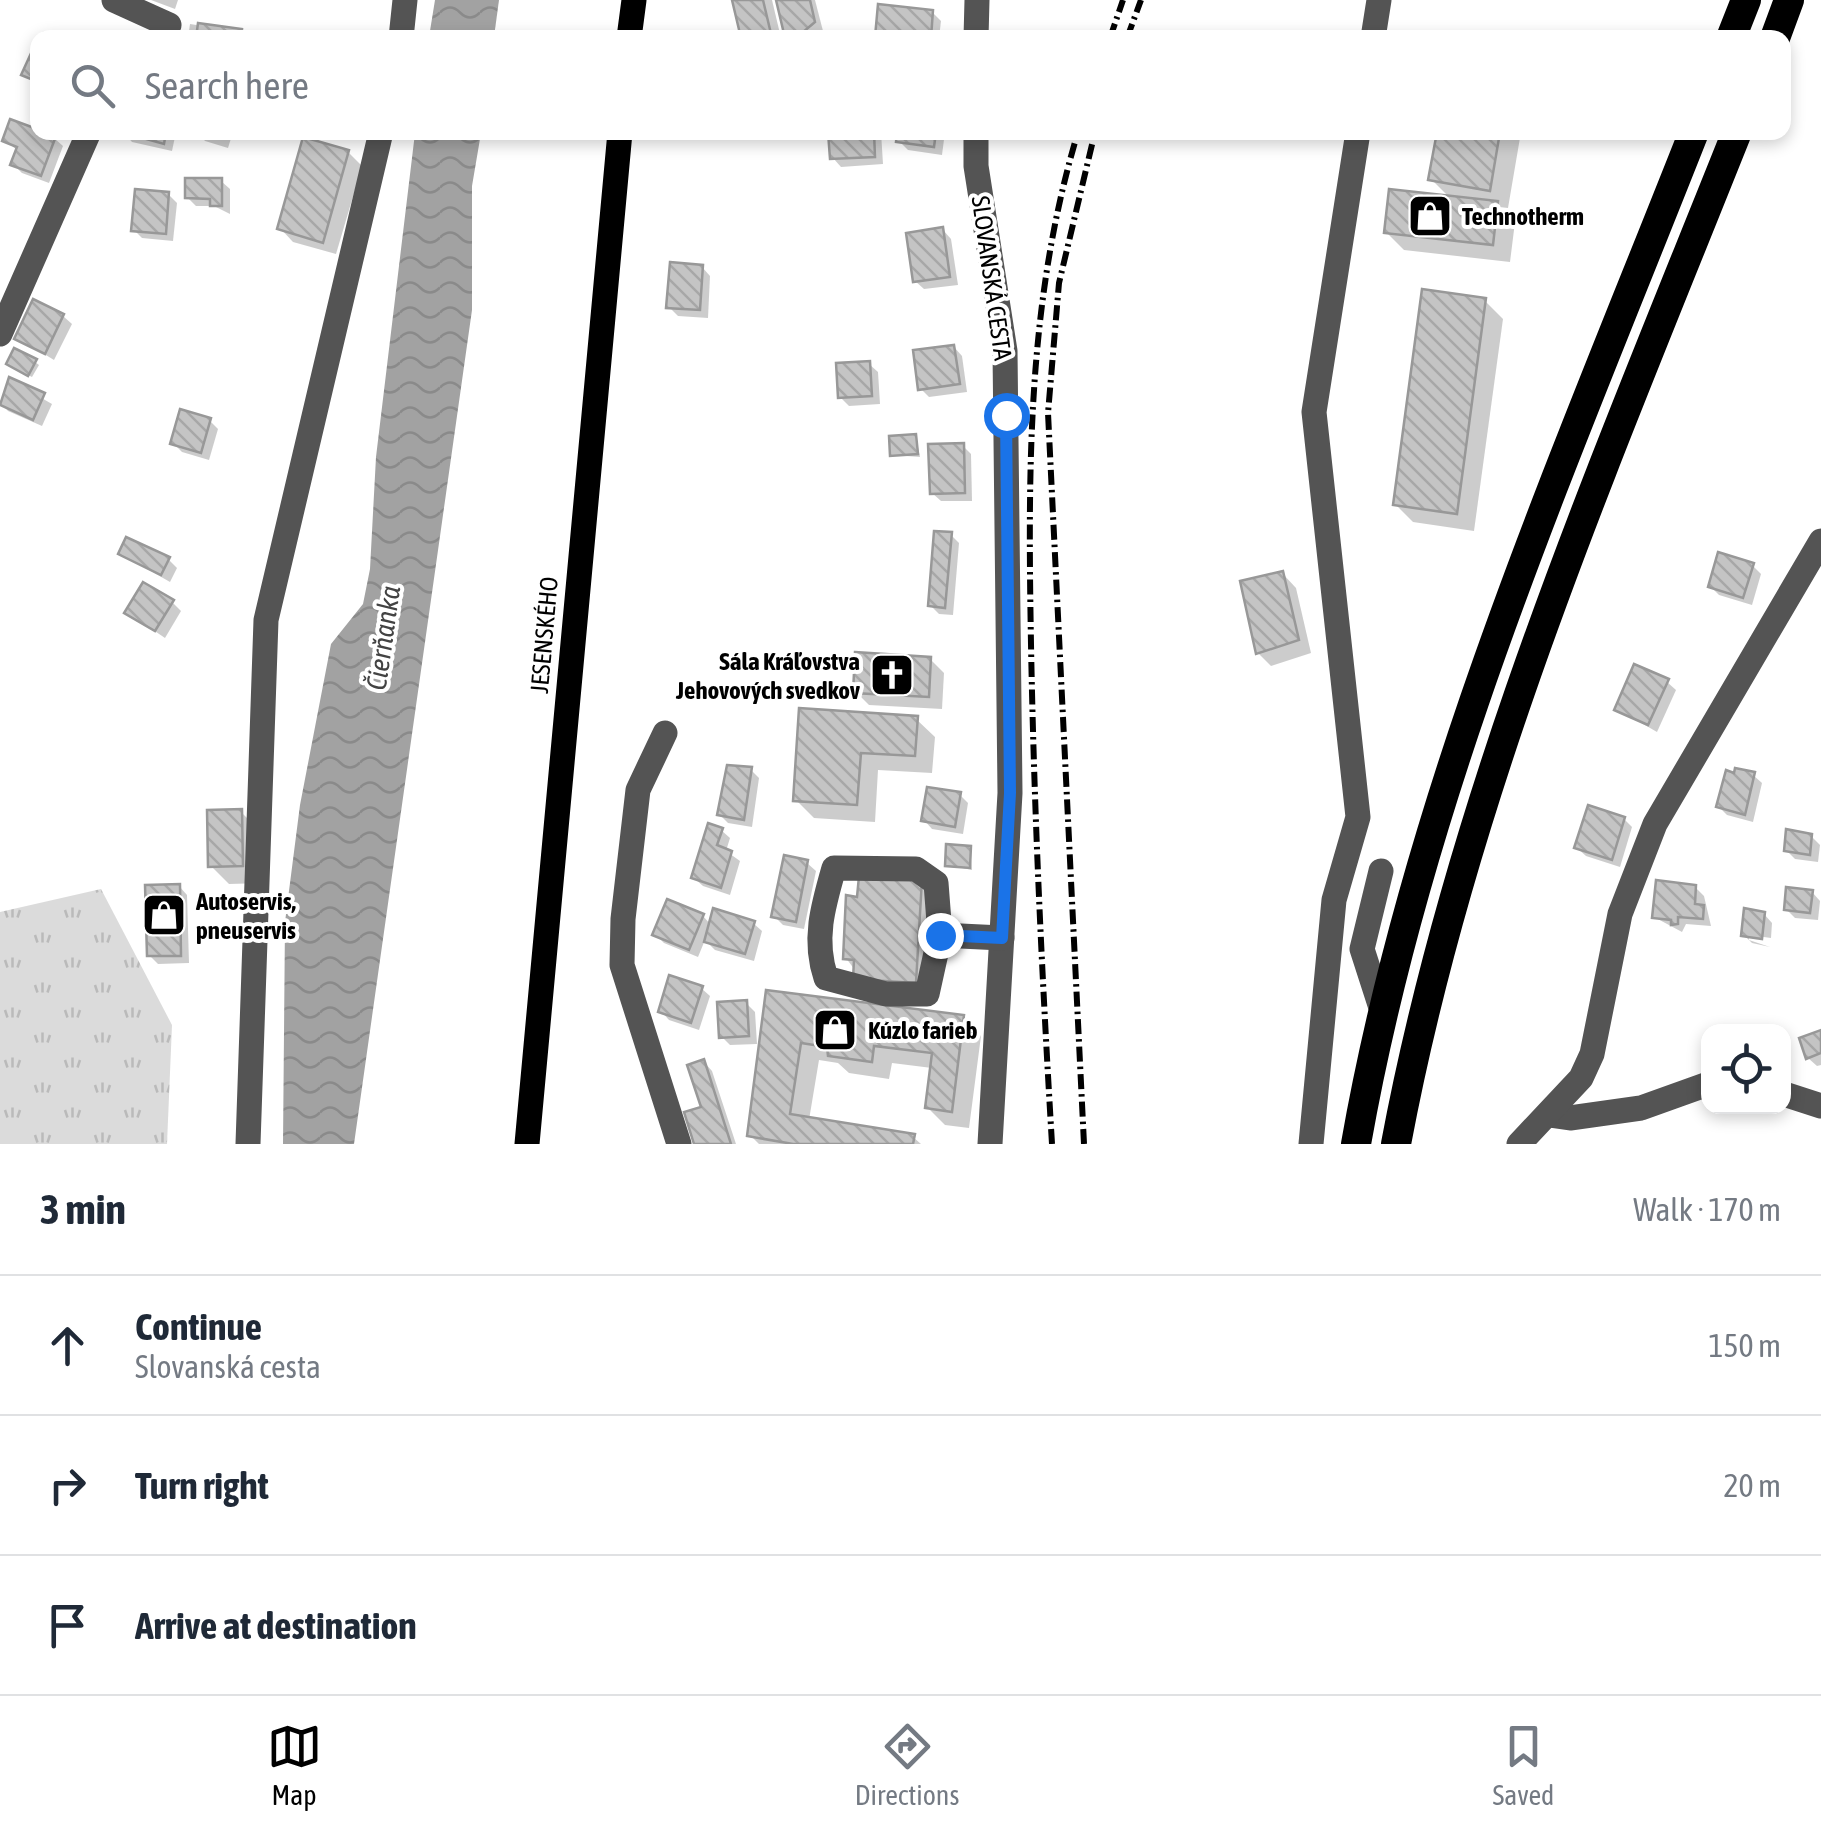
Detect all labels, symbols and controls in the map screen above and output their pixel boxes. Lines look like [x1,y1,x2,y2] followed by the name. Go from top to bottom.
[30,30,1791,140] search box
[65,58,120,113] icon: search
[145,64,309,107] text: Search here
[1407,193,1453,239] shop icon: Technotherm
[967,194,1018,363] street label: SLOVANSKÁ CESTA
[1462,202,1584,230] place label: Technotherm
[984,393,1030,439] route start
[525,575,563,695] street label: JESENSKÉHO
[360,584,406,692] water label: Čierňanka
[675,647,861,704] place label: Sála Kráľovstva Jehovových svedkov
[869,652,915,698] church icon: Sála Kráľovstva Jehovových svedkov
[195,887,296,944] place label: Autoservis, pneuservis
[141,892,187,938] shop icon: Autoservis, pneuservis
[918,913,964,959] route end
[812,1007,858,1053] shop icon: Kúzlo farieb
[868,1016,978,1044] place label: Kúzlo farieb
[1701,1024,1791,1114] map controls
[1701,1024,1791,1114] button: locate
[40,1185,126,1233] text: 3 min
[1633,1191,1781,1228] text: Walk · 170 m
[135,1305,262,1348] text: Continue
[40,1318,95,1373] icon: ahead
[1708,1327,1781,1364] text: 150 m
[135,1348,321,1385] text: Slovanská cesta
[40,1458,95,1513] icon: right
[135,1464,269,1507] text: Turn right
[1723,1467,1781,1504] text: 20 m
[40,1598,95,1653] icon: arrive
[135,1604,417,1647] text: Arrive at destination
[267,1719,322,1811] tab: Map
[855,1719,959,1811] tab: Directions
[1493,1719,1554,1811] tab: Saved

